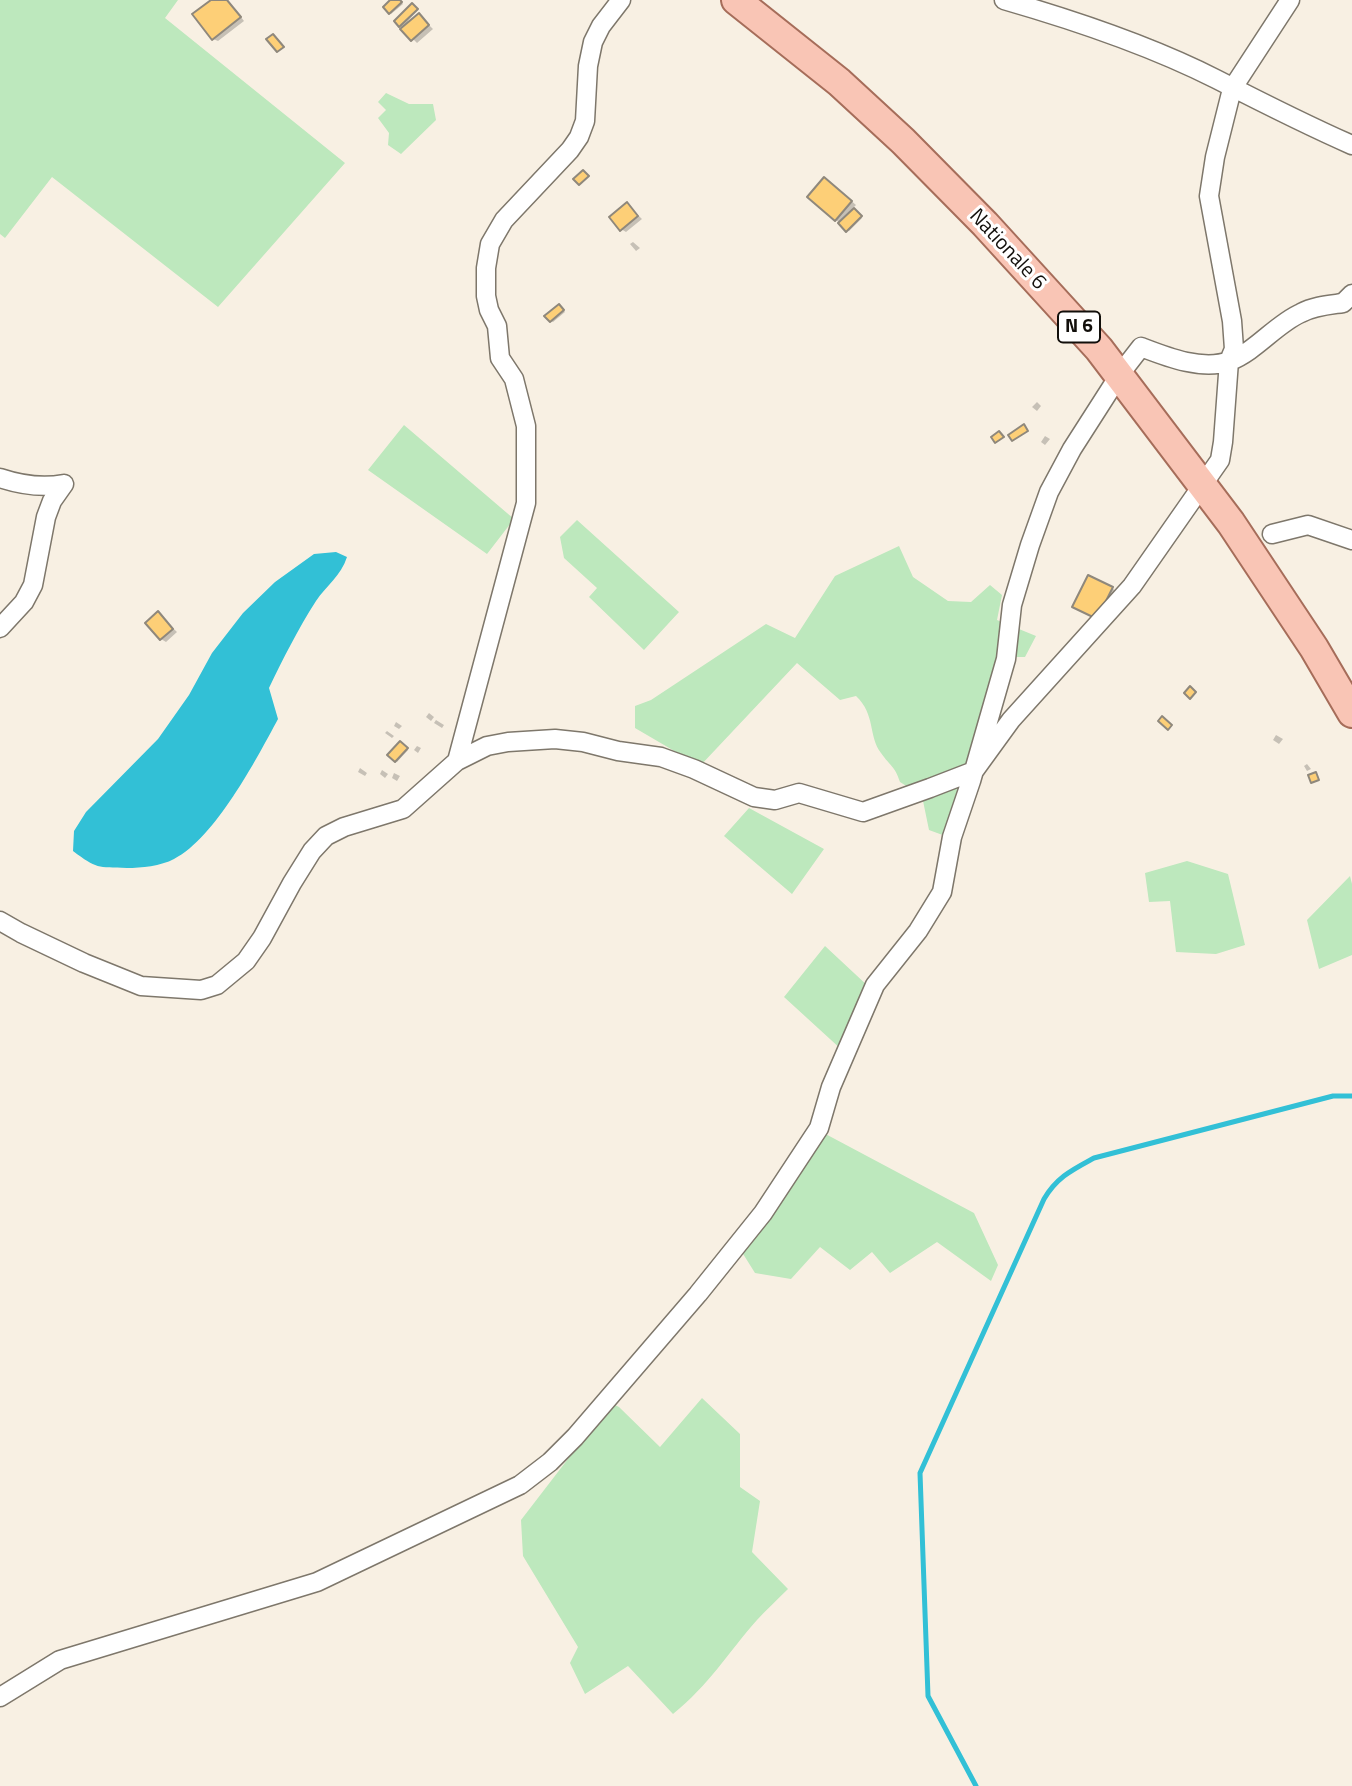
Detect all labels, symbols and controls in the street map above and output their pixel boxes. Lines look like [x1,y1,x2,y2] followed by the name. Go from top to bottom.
[963,204,1051,296] street label: Nationale 6
[1058,312,1100,342] road number: N 6

